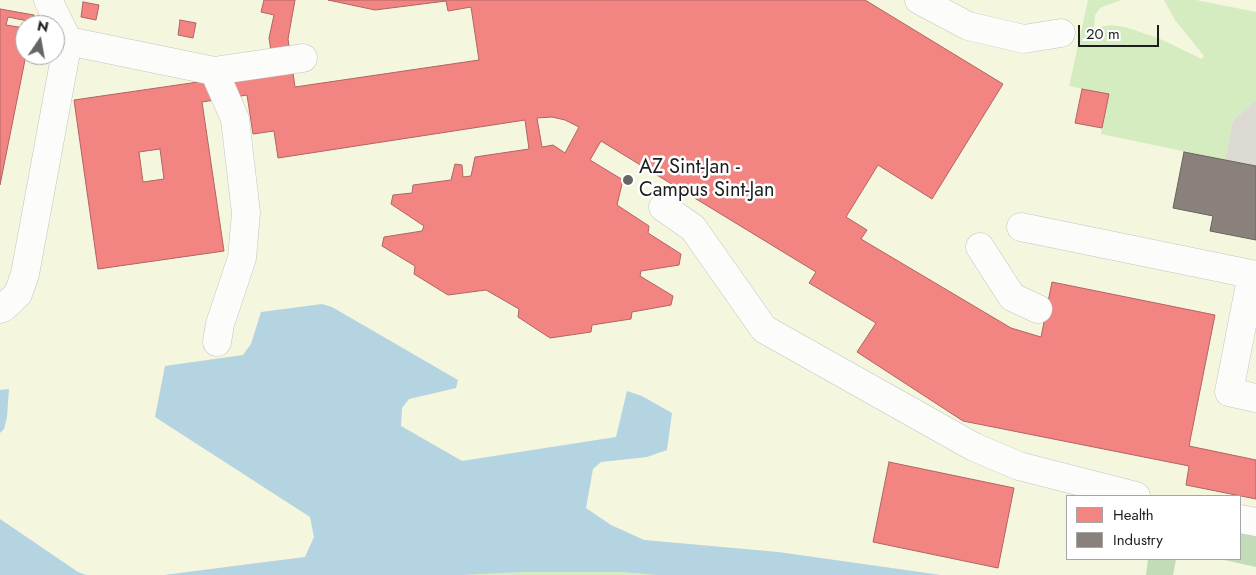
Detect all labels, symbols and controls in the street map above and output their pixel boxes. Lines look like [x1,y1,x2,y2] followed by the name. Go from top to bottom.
[15,15,65,65] north arrow
[35,15,50,37] text: N
[1081,15,1162,47] scale bar
[1086,23,1120,45] text: 20 m
[639,156,774,203] place label: AZ Sint-Jan - Campus Sint-Jan
[621,173,635,187] marker: AZ Sint-Jan - Campus Sint-Jan
[1066,495,1241,560] legend
[1113,504,1154,526] text: Health
[1113,529,1163,551] text: Industry

